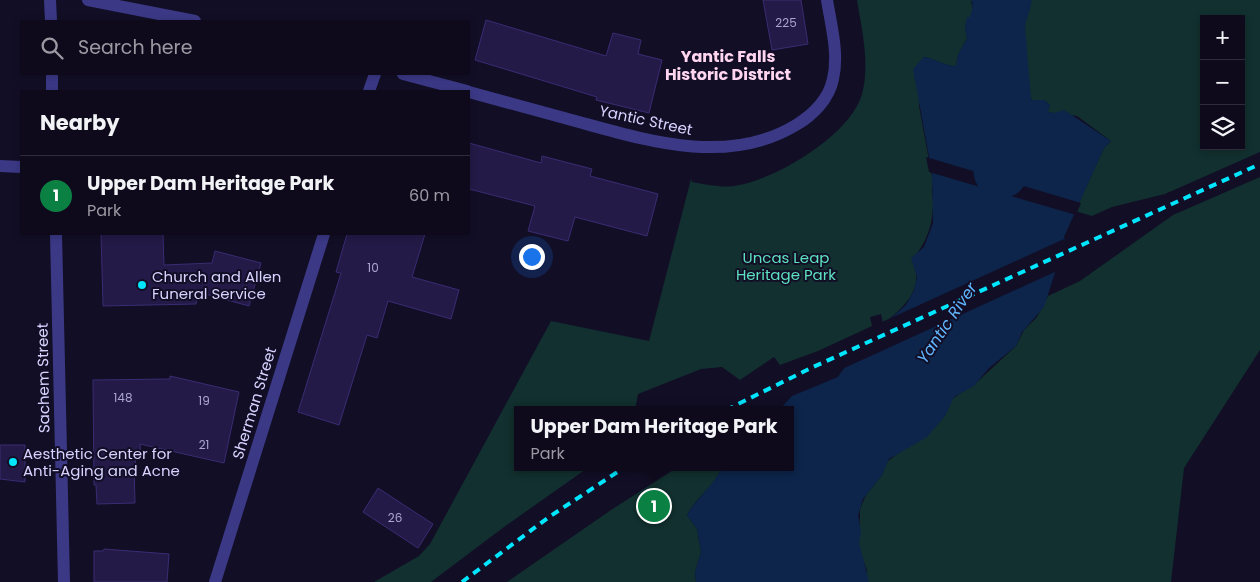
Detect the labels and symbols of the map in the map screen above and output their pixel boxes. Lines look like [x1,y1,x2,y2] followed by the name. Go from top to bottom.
[775,14,797,31] house number: 225
[665,45,791,86] district label: Yantic Falls Historic District
[598,100,694,140] street label: Yantic Street
[519,244,545,270] your location
[736,247,836,285] park label: Uncas Leap Heritage Park
[367,259,379,276] house number: 10
[152,266,281,304] place label: Church and Allen Funeral Service
[911,277,983,368] water label: Yantic River
[136,279,148,291] marker: Church and Allen Funeral Service
[32,323,54,433] street label: Sachem Street
[227,344,281,462] street label: Sherman Street
[114,389,132,406] house number: 148
[198,392,210,409] house number: 19
[199,436,209,453] house number: 21
[23,443,180,481] place label: Aesthetic Center for Anti-Aging and Acne
[7,456,19,468] marker: Aesthetic Center for Anti-Aging and Acne
[638,487,670,525] pin: 1
[388,509,402,526] house number: 26

